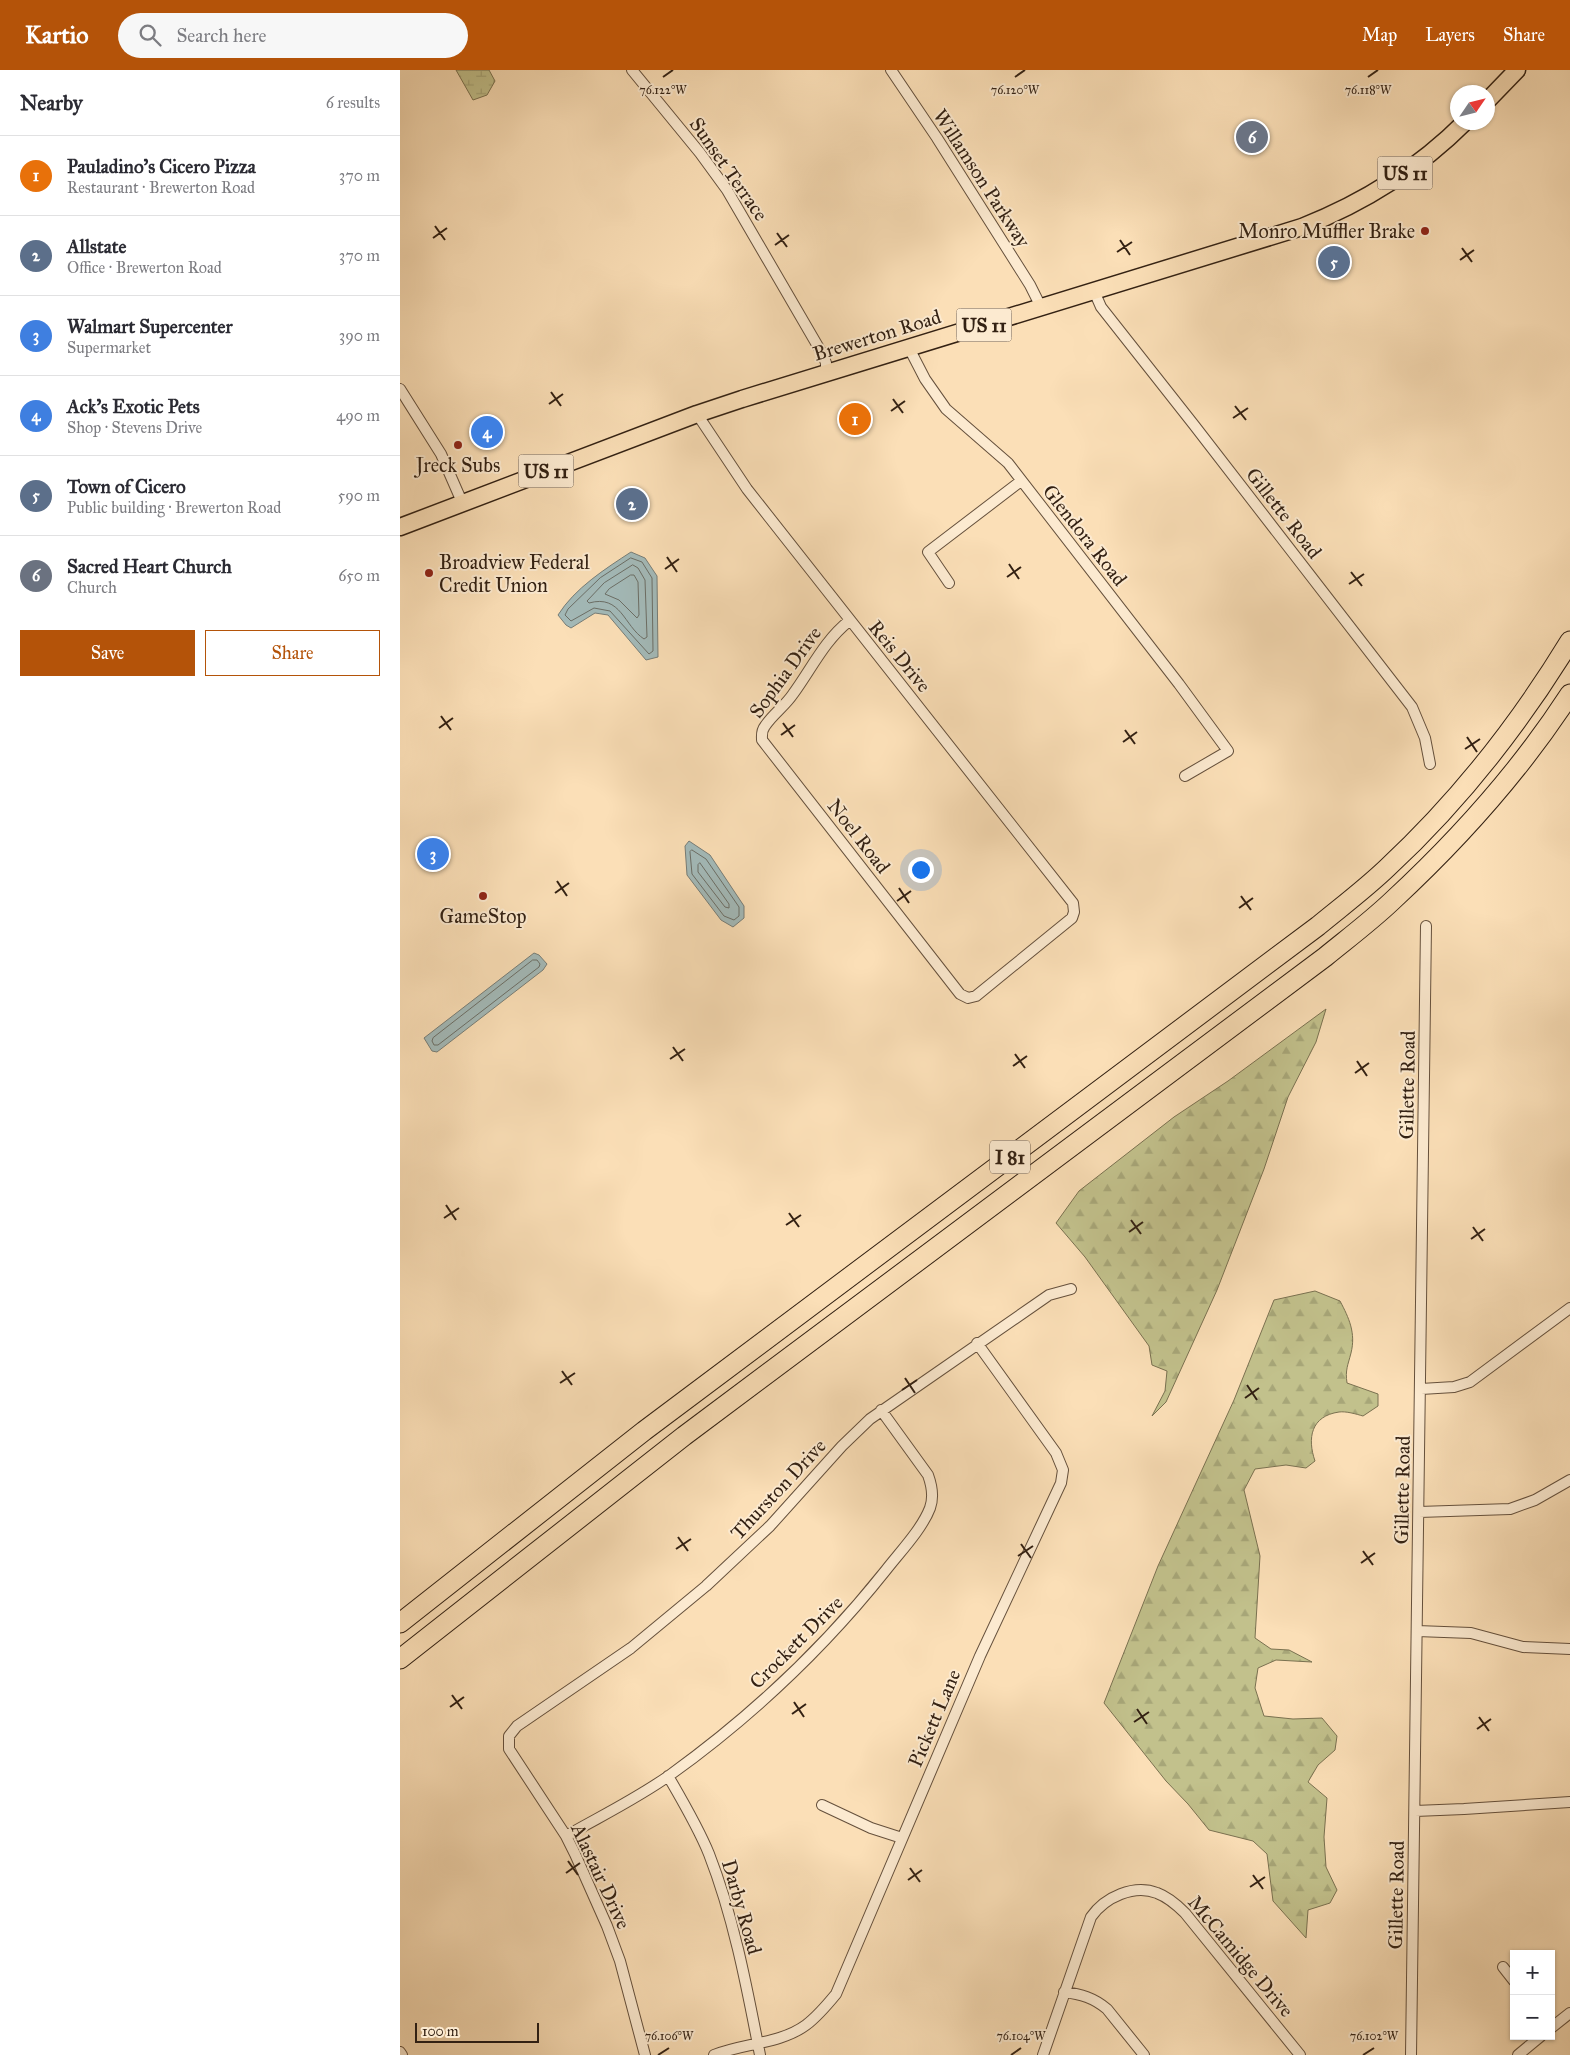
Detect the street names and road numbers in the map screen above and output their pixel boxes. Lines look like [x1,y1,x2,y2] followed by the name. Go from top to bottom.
[928,104,1036,252] street label: Willamson Parkway
[685,113,773,225] street label: Sunset Terrace
[1378,156,1432,190] road number: US 11
[810,304,944,366] street label: Brewerton Road
[956,308,1012,342] road number: US 11
[518,454,574,488] road number: US 11
[1241,463,1327,563] street label: Gillette Road
[1038,479,1132,591] street label: Glendora Road
[864,615,936,697] street label: Reis Drive
[744,622,826,722] street label: Sophia Drive
[823,794,895,878] street label: Noel Road
[1394,1030,1420,1140] street label: Gillette Road
[990,1140,1030,1174] road number: I 81
[725,1434,831,1544] street label: Thurston Drive
[1389,1435,1415,1545] street label: Gillette Road
[744,1590,848,1694] street label: Crockett Drive
[903,1666,965,1770] street label: Pickett Lane
[566,1818,636,1933] street label: Alastair Drive
[1383,1840,1409,1950] street label: Gillette Road
[717,1857,767,1957] street label: Darby Road
[1182,1890,1299,2022] street label: McCamidge Drive

